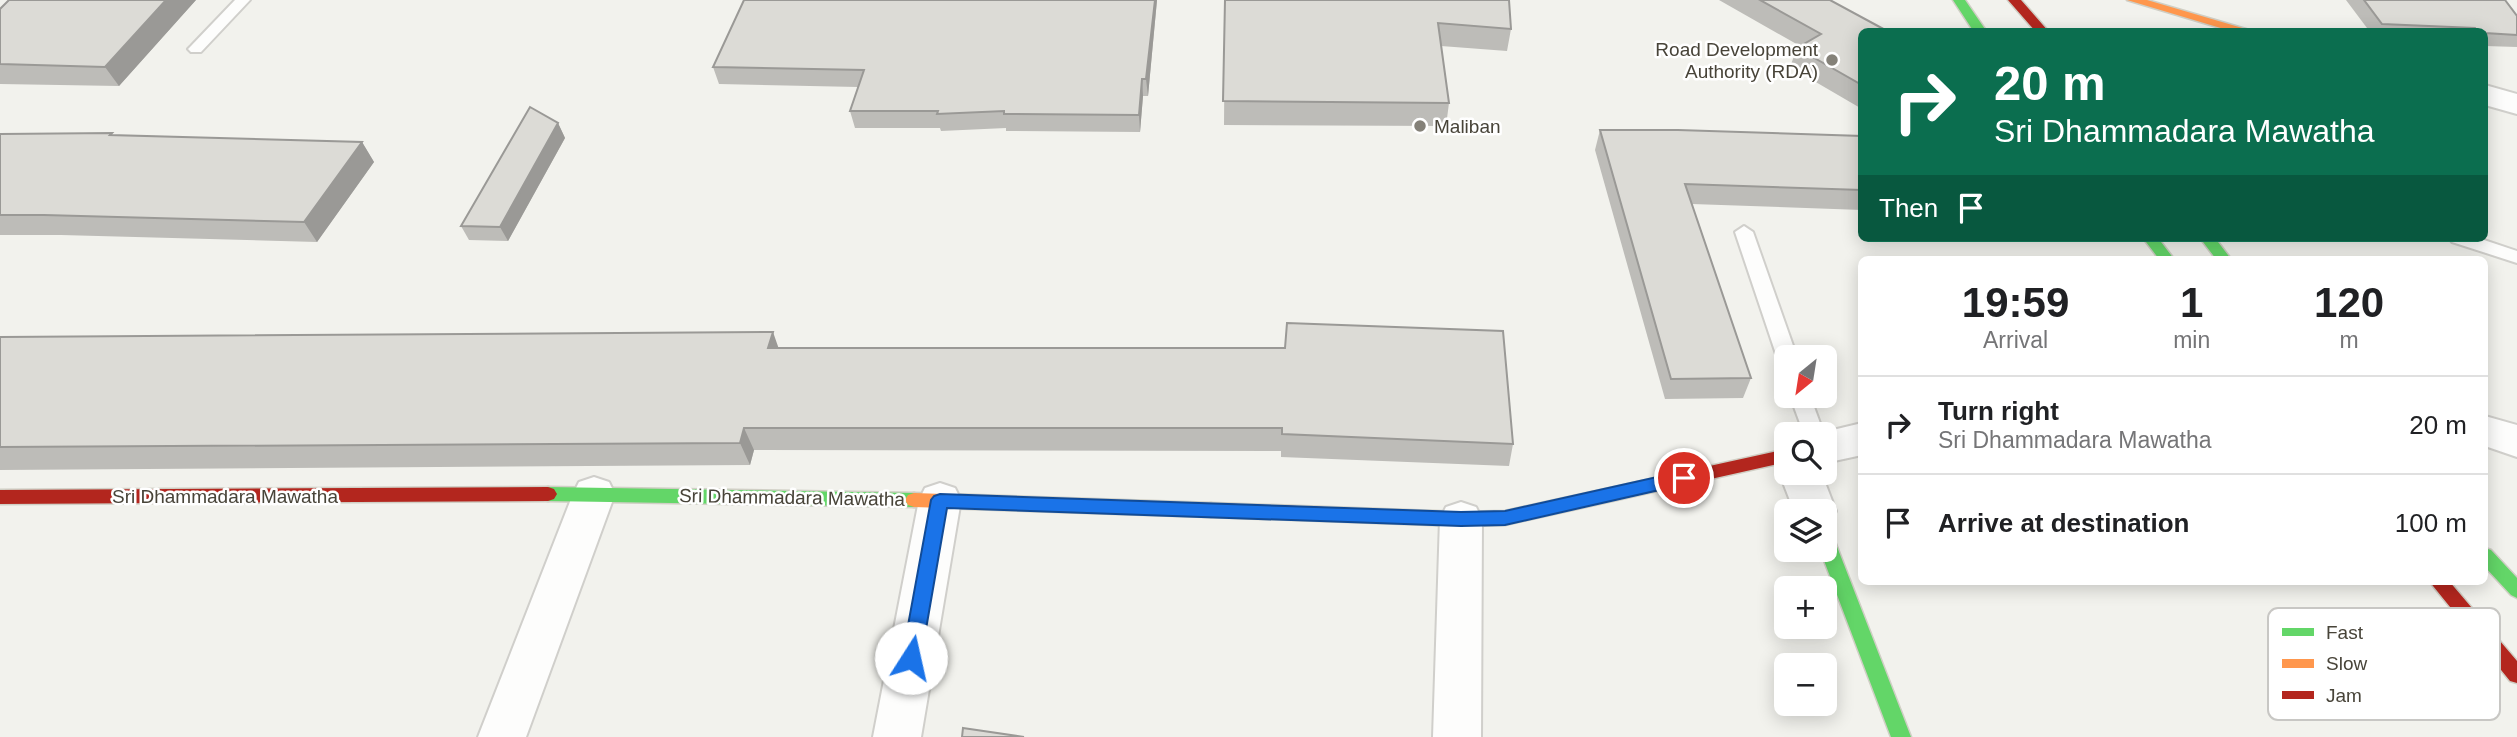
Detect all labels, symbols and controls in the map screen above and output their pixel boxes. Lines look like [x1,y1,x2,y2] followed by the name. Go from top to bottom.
[1655,39,1819,82] place label: Road Development Authority (RDA)
[1824,52,1840,68] marker: Road Development Authority (RDA)
[1879,56,1970,147] icon: right
[1994,56,2106,110] text: 20 m
[1994,113,2375,149] text: Sri Dhammadara Mawatha
[1434,116,1501,137] place label: Maliban
[1412,118,1428,134] marker: Maliban
[1952,189,1990,227] icon: arrive
[1879,193,1938,223] text: Then
[1962,279,2069,326] text: 19:59
[2180,279,2203,326] text: 1
[2314,279,2384,326] text: 120
[1983,327,2048,353] text: Arrival
[2173,327,2210,353] text: min
[2340,327,2359,353] text: m
[1774,345,1838,408] north arrow
[1774,345,1837,716] map controls
[1938,396,2059,426] text: Turn right
[1879,406,1917,444] icon: right
[2409,410,2467,440] text: 20 m
[1774,422,1837,485] button: search
[1938,427,2212,453] text: Sri Dhammadara Mawatha
[1654,448,1714,508] pin
[1665,459,1703,497] icon: arrive
[679,485,906,510] street label: Sri Dhammadara Mawatha
[112,486,338,507] street label: Sri Dhammadara Mawatha
[1774,499,1837,562] button: layers
[1879,504,1917,542] icon: arrive
[1938,508,2189,538] text: Arrive at destination
[2395,508,2467,538] text: 100 m
[1774,576,1837,639] button: +
[2268,608,2500,720] legend
[874,621,948,695] position arrow
[2326,622,2364,643] text: Fast
[1774,653,1837,716] button: −
[2326,653,2367,674] text: Slow
[2326,685,2362,706] text: Jam

